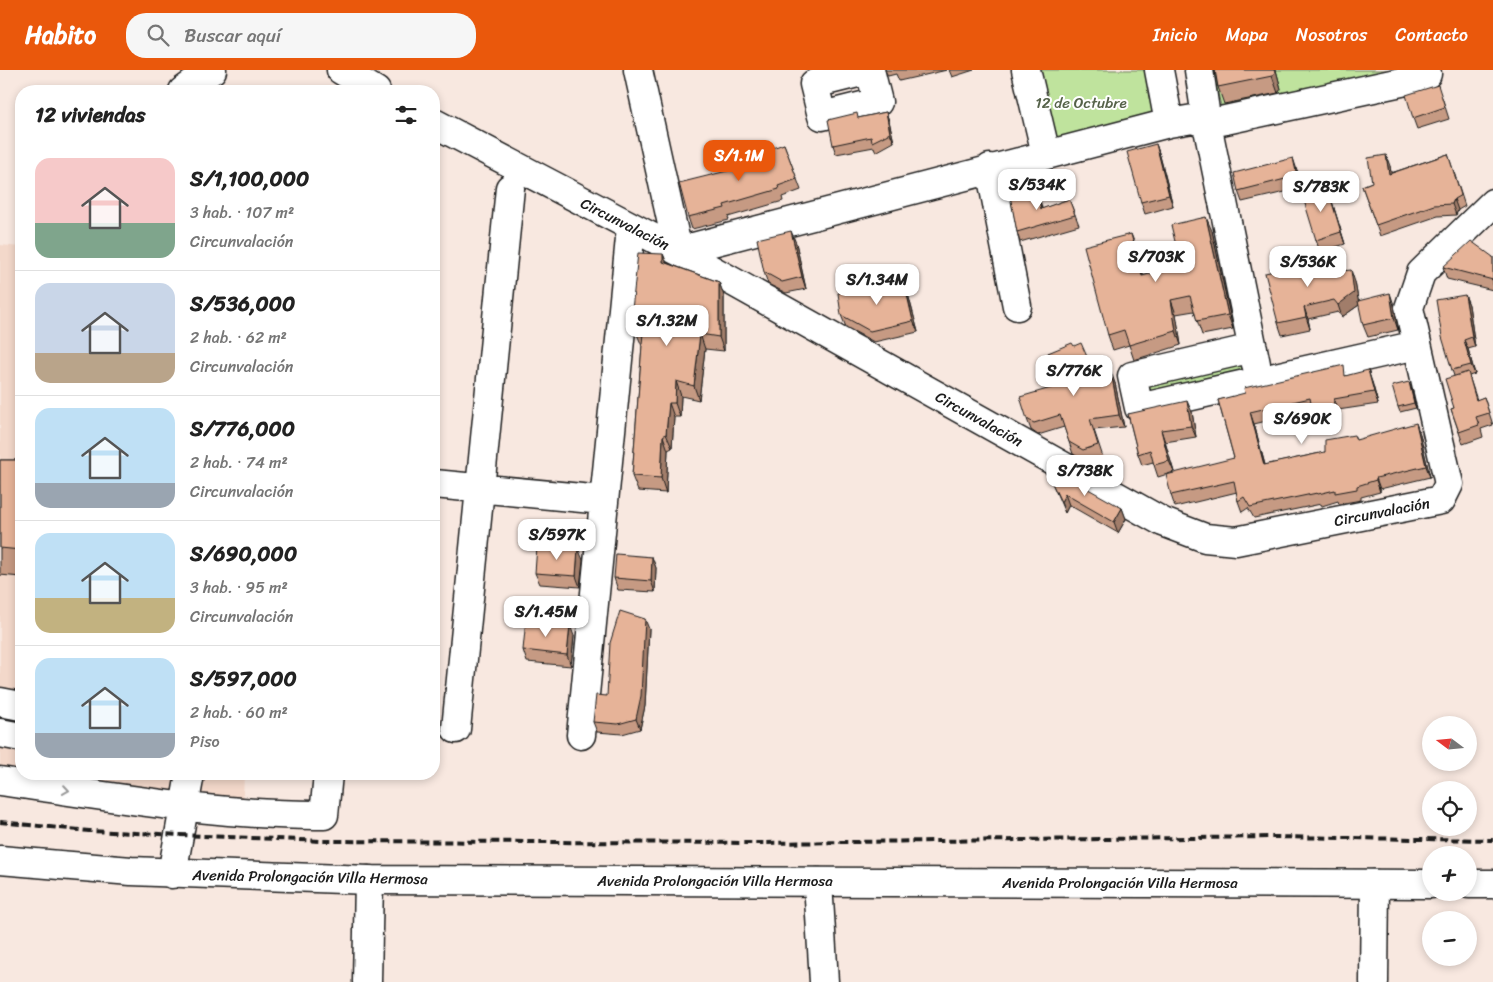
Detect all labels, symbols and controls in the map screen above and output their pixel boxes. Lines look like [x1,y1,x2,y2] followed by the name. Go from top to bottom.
[126,13,476,58] search box
[25,14,96,56] text: Habito
[184,19,281,52] text: Buscar aquí
[1153,19,1198,51] text: Inicio
[1226,19,1268,51] text: Mapa
[1296,19,1367,51] text: Nosotros
[1395,19,1468,51] text: Contacto
[144,21,172,49] icon: search
[1035,90,1127,116] park label: 12 de Octubre
[35,96,146,134] text: 12 viviendas
[392,101,420,129] icon: filters
[698,140,780,182] pin: S/1.1M
[714,141,764,170] text: S/1.1M
[190,160,309,198] text: S/1,100,000
[996,168,1078,211] pin: S/534K
[1009,170,1065,199] text: S/534K
[1280,170,1362,213] pin: S/783K
[1293,172,1349,201] text: S/783K
[75,178,135,238] icon: home
[576,190,674,258] street label: Circunvalación
[190,198,294,227] text: 3 hab. · 107 m²
[190,227,293,256] text: Circunvalación
[1115,240,1197,283] pin: S/703K
[1128,242,1184,271] text: S/703K
[1267,246,1349,288] pin: S/536K
[1280,247,1336,276] text: S/536K
[831,264,923,306] pin: S/1.34M
[846,265,908,294] text: S/1.34M
[190,285,295,323] text: S/536,000
[75,303,135,363] icon: home
[621,304,713,347] pin: S/1.32M
[637,306,697,335] text: S/1.32M
[190,323,287,352] text: 2 hab. · 62 m²
[190,352,293,381] text: Circunvalación
[1033,354,1115,397] pin: S/776K
[1046,356,1102,385] text: S/776K
[930,384,1028,454] street label: Circunvalación
[1261,402,1343,445] pin: S/690K
[1274,404,1330,433] text: S/690K
[190,410,295,448] text: S/776,000
[75,428,135,488] icon: home
[190,448,288,477] text: 2 hab. · 74 m²
[1044,454,1126,497] pin: S/738K
[1057,456,1113,485] text: S/738K
[190,477,293,506] text: Circunvalación
[1332,490,1432,534] street label: Circunvalación
[516,518,598,561] pin: S/597K
[529,520,585,549] text: S/597K
[190,535,297,573] text: S/690,000
[75,553,135,613] icon: home
[190,573,288,602] text: 3 hab. · 95 m²
[500,596,592,638] pin: S/1.45M
[515,597,577,626] text: S/1.45M
[190,602,293,631] text: Circunvalación
[190,660,297,698] text: S/597,000
[75,678,135,738] icon: home
[190,698,288,727] text: 2 hab. · 60 m²
[1422,716,1478,771] north arrow
[1422,716,1477,966] map controls
[190,727,220,756] text: Piso
[1422,781,1477,836] button: locate
[62,784,70,795] one-way arrow
[1422,846,1477,901] button: +
[191,862,428,892] street label: Avenida Prolongación Villa Hermosa
[596,868,833,894] street label: Avenida Prolongación Villa Hermosa
[1001,870,1238,896] street label: Avenida Prolongación Villa Hermosa
[1422,911,1477,966] button: −

